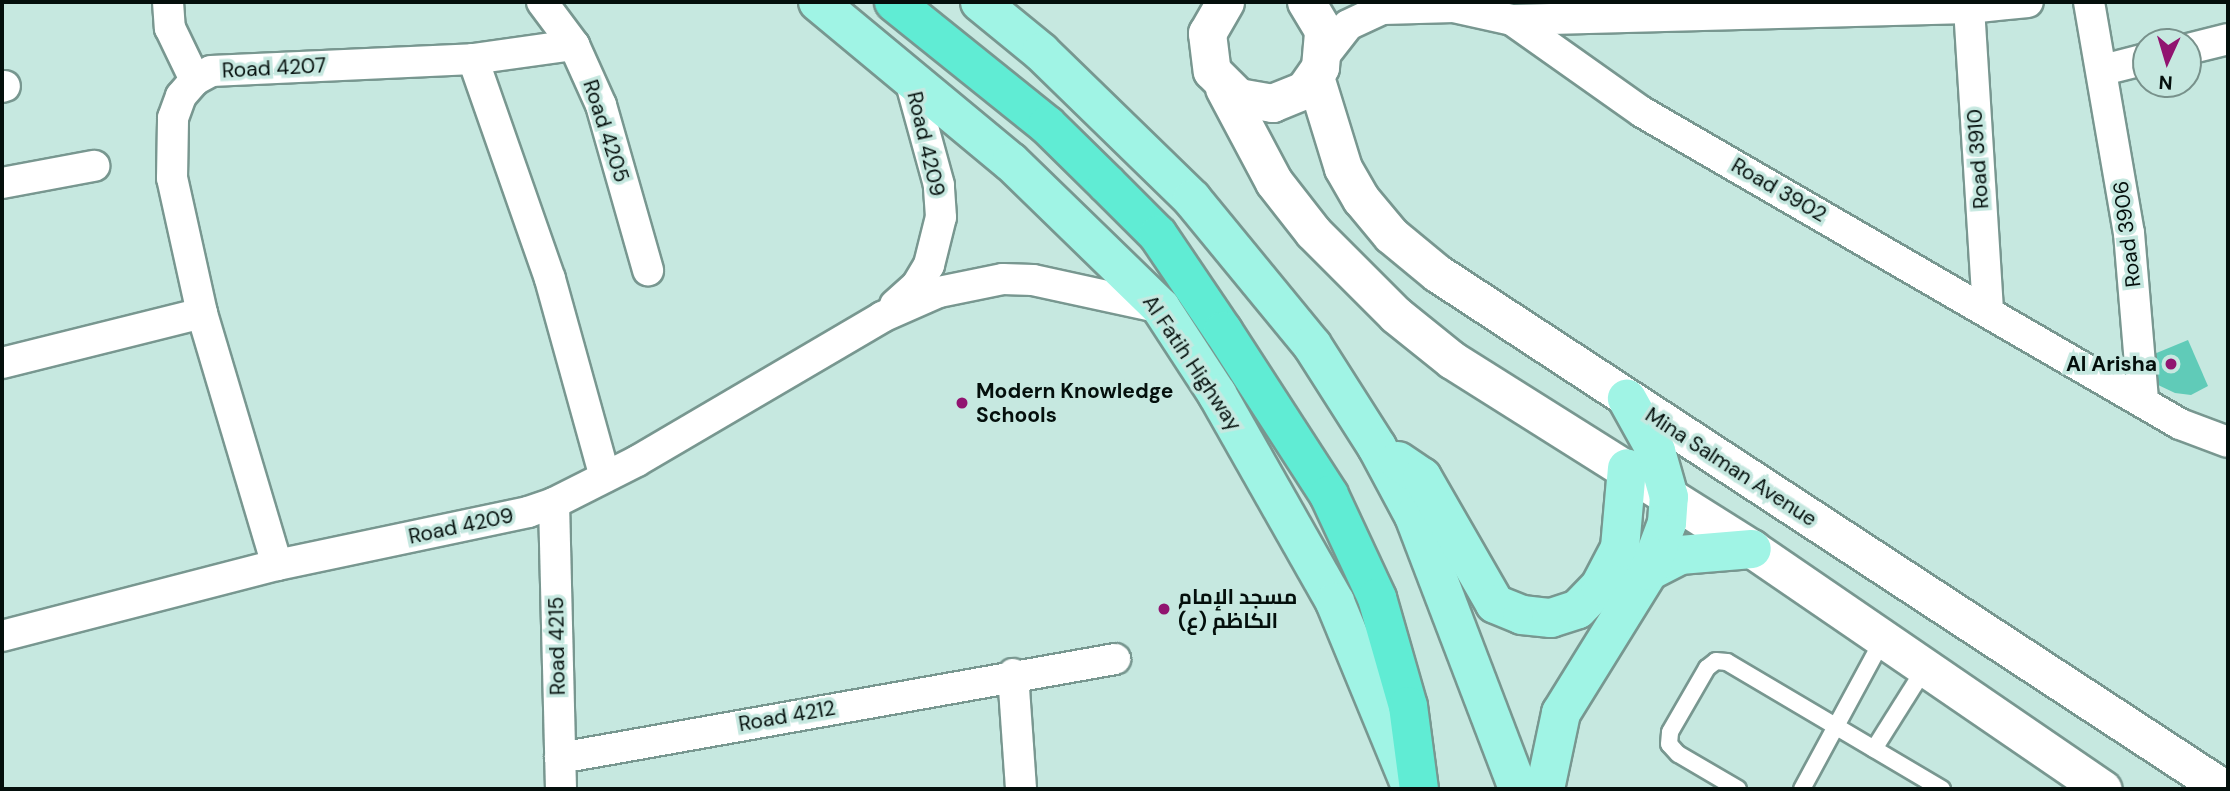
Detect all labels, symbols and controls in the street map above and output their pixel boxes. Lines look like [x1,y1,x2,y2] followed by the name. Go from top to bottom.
[2132,28,2202,98] north arrow
[221,53,327,83] street label: Road 4207
[2158,70,2173,95] text: N
[578,77,634,185] street label: Road 4205
[902,89,950,199] street label: Road 4209
[1962,108,1994,210] street label: Road 3910
[1727,153,1831,227] street label: Road 3902
[2108,179,2146,289] street label: Road 3906
[1137,290,1247,436] street label: Al Fatih Highway
[2066,351,2157,377] place label: Al Arisha
[2163,356,2179,372] marker: Al Arisha
[976,378,1173,428] place label: Modern Knowledge Schools
[954,395,970,411] marker: Modern Knowledge Schools
[1641,402,1821,532] street label: Mina Salman Avenue
[406,503,516,549] street label: Road 4209
[1178,584,1297,634] place label: مسجد الإمام الكاظم (ع)
[544,596,570,696] street label: Road 4215
[1156,601,1172,617] marker: مسجد الإمام الكاظم (ع)
[737,695,837,737] street label: Road 4212

